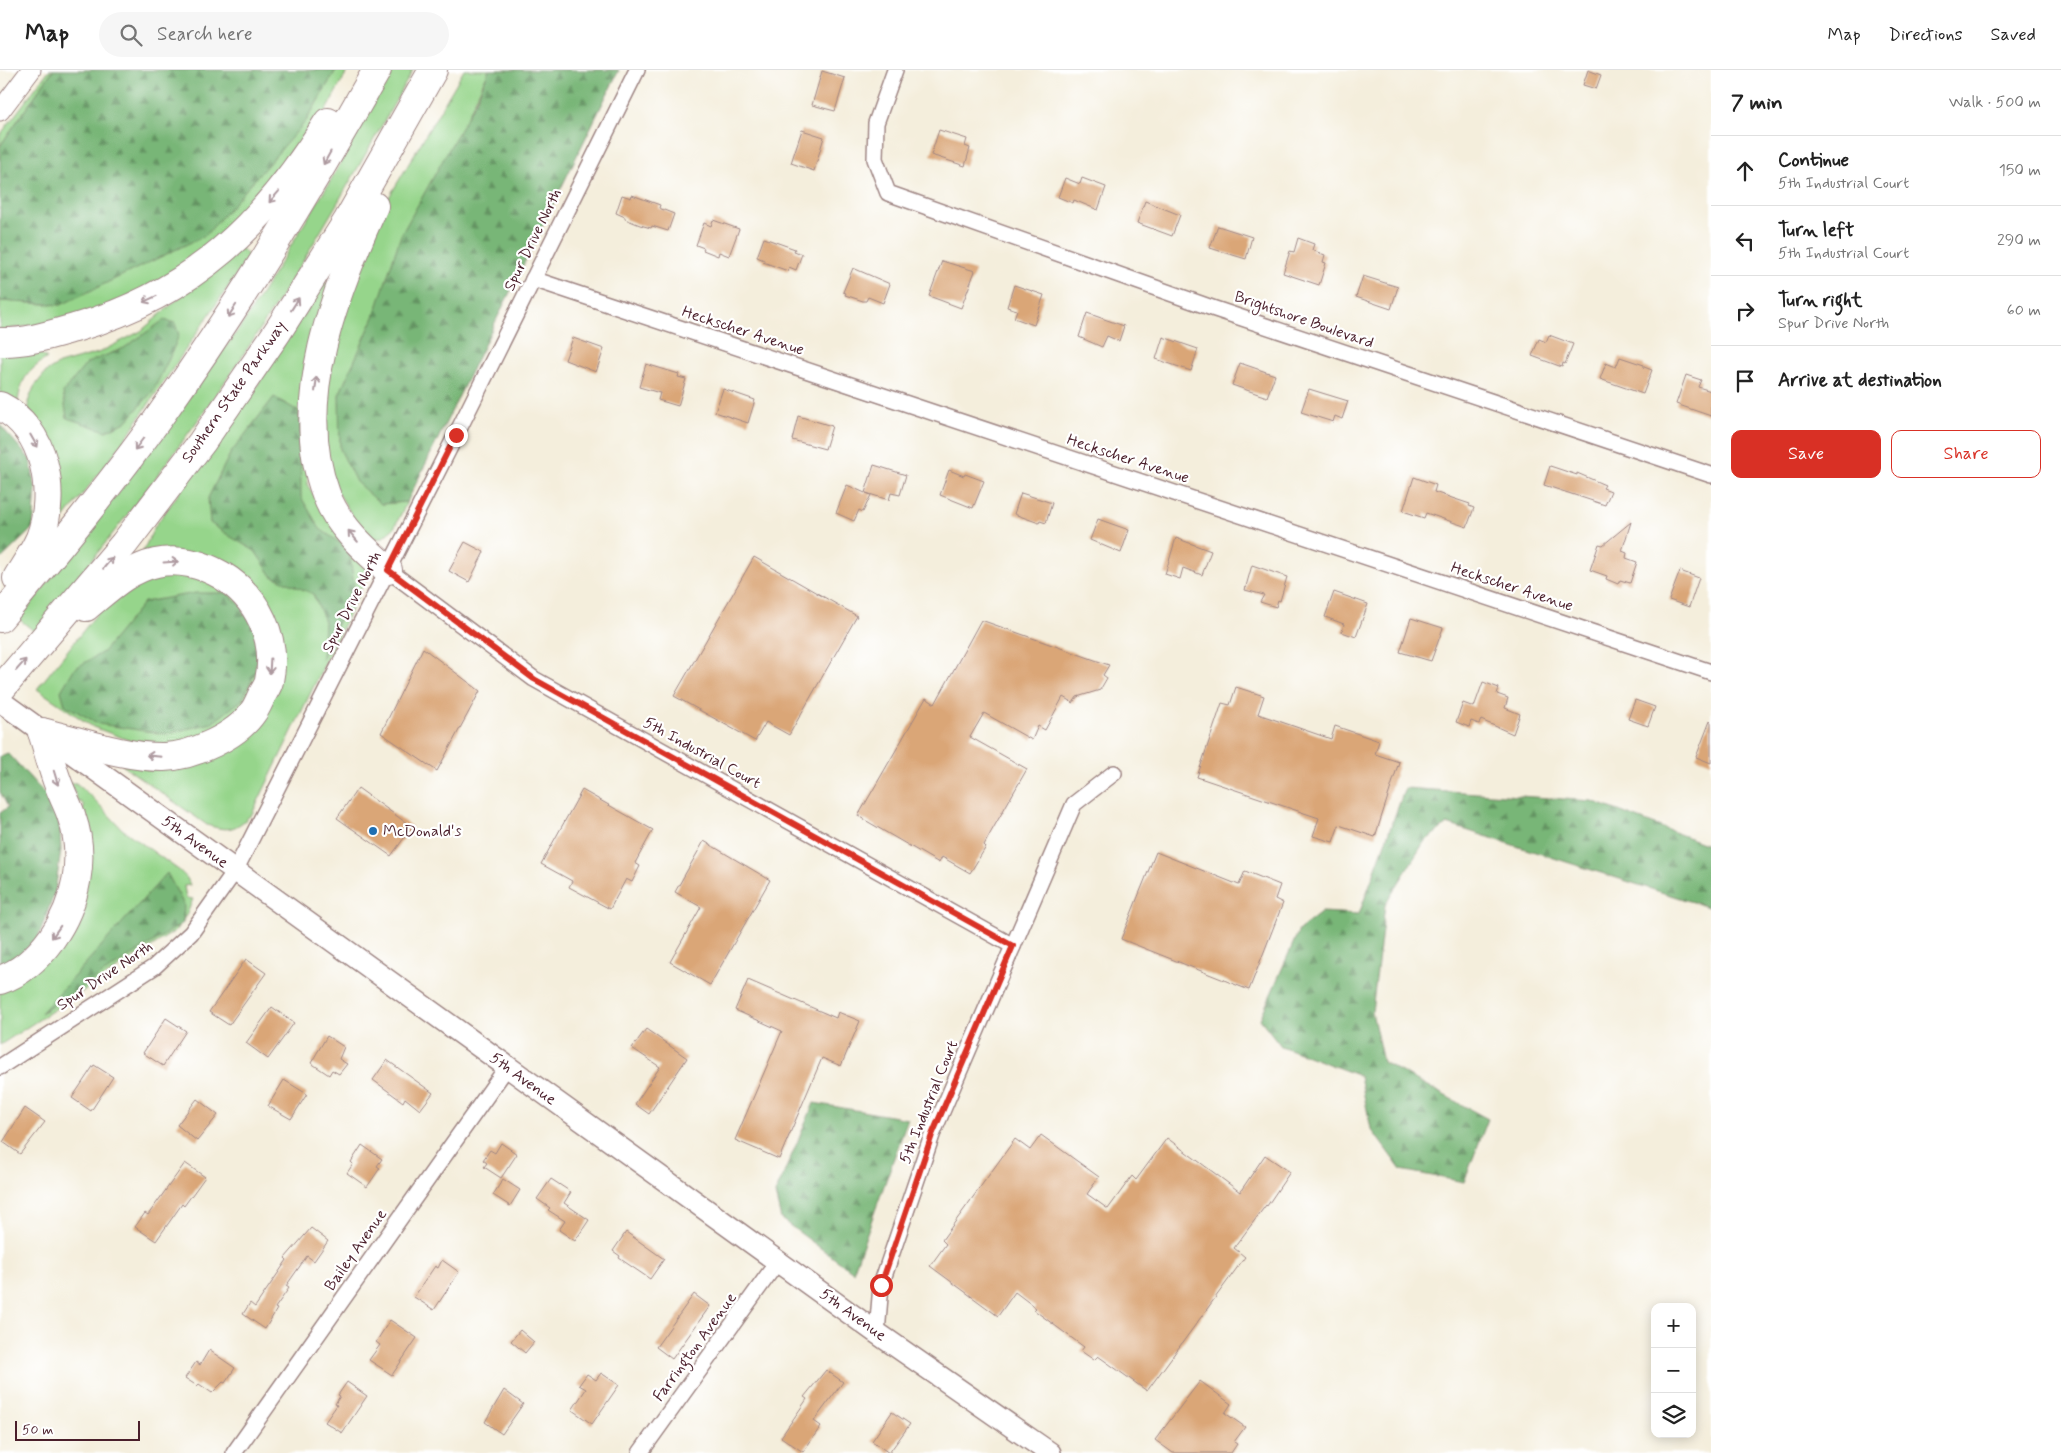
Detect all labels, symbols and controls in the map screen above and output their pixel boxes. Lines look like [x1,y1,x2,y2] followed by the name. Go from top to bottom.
[99,12,449,57] search box
[25,19,69,50] text: Map
[117,21,145,49] icon: search
[157,22,253,47] text: Search here
[1828,23,1861,47] text: Map
[1889,23,1963,47] text: Directions
[1991,23,2036,47] text: Saved
[1731,89,1783,117] text: 7 min
[1949,92,2041,113] text: Walk · 500 m
[1778,148,1849,173] text: Continue
[322,151,332,165] one-way arrow
[1731,157,1759,185] icon: ahead
[1999,160,2041,181] text: 150 m
[1778,173,1909,194] text: 5th Industrial Court
[499,185,567,295] street label: Spur Drive North
[268,190,280,203] one-way arrow
[1778,218,1854,243] text: Turn left
[1731,227,1759,255] icon: left
[1997,230,2041,251] text: 290 m
[1778,243,1909,264] text: 5th Industrial Court
[1231,286,1377,355] street label: Brightshore Boulevard
[1778,288,1862,313] text: Turn right
[143,295,158,305] one-way arrow
[290,297,300,311] one-way arrow
[1731,297,1759,325] icon: right
[2007,300,2041,321] text: 60 m
[679,301,807,361] street label: Heckscher Avenue
[227,303,237,317] one-way arrow
[1778,313,1889,334] text: Spur Drive North
[177,317,291,467] street label: Southern State Parkway
[1731,367,1759,395] icon: arrive
[1778,368,1942,393] text: Arrive at destination
[312,376,322,392] one-way arrow
[445,424,468,447] route end
[1064,429,1192,489] street label: Heckscher Avenue
[1731,430,1881,478] button: Save
[1891,430,2041,478] button: Share
[29,433,39,447] one-way arrow
[134,437,144,451] one-way arrow
[348,530,359,543] one-way arrow
[317,548,387,656] street label: Spur Drive North
[102,557,113,570] one-way arrow
[163,557,179,566] one-way arrow
[1448,557,1576,617] street label: Heckscher Avenue
[265,658,274,674] one-way arrow
[16,659,27,672] one-way arrow
[640,712,764,794] street label: 5th Industrial Court
[146,751,162,761] one-way arrow
[52,770,62,786] one-way arrow
[157,811,233,873] street label: 5th Avenue
[383,821,462,842] place label: McDonald's
[367,825,379,837] marker: McDonald's
[51,925,61,939] one-way arrow
[53,936,157,1016] street label: Spur Drive North
[895,1037,963,1167] street label: 5th Industrial Court
[485,1048,561,1110] street label: 5th Avenue
[320,1205,392,1295] street label: Bailey Avenue
[870,1274,893,1297] route start
[815,1284,891,1346] street label: 5th Avenue
[648,1288,743,1406] street label: Farrington Avenue
[1651,1303,1696,1438] map controls
[1651,1303,1696,1348] button: +
[1651,1348,1696,1393] button: −
[1651,1393,1696,1438] button: layers
[15,1418,140,1441] scale bar
[22,1421,53,1439] text: 50 m

